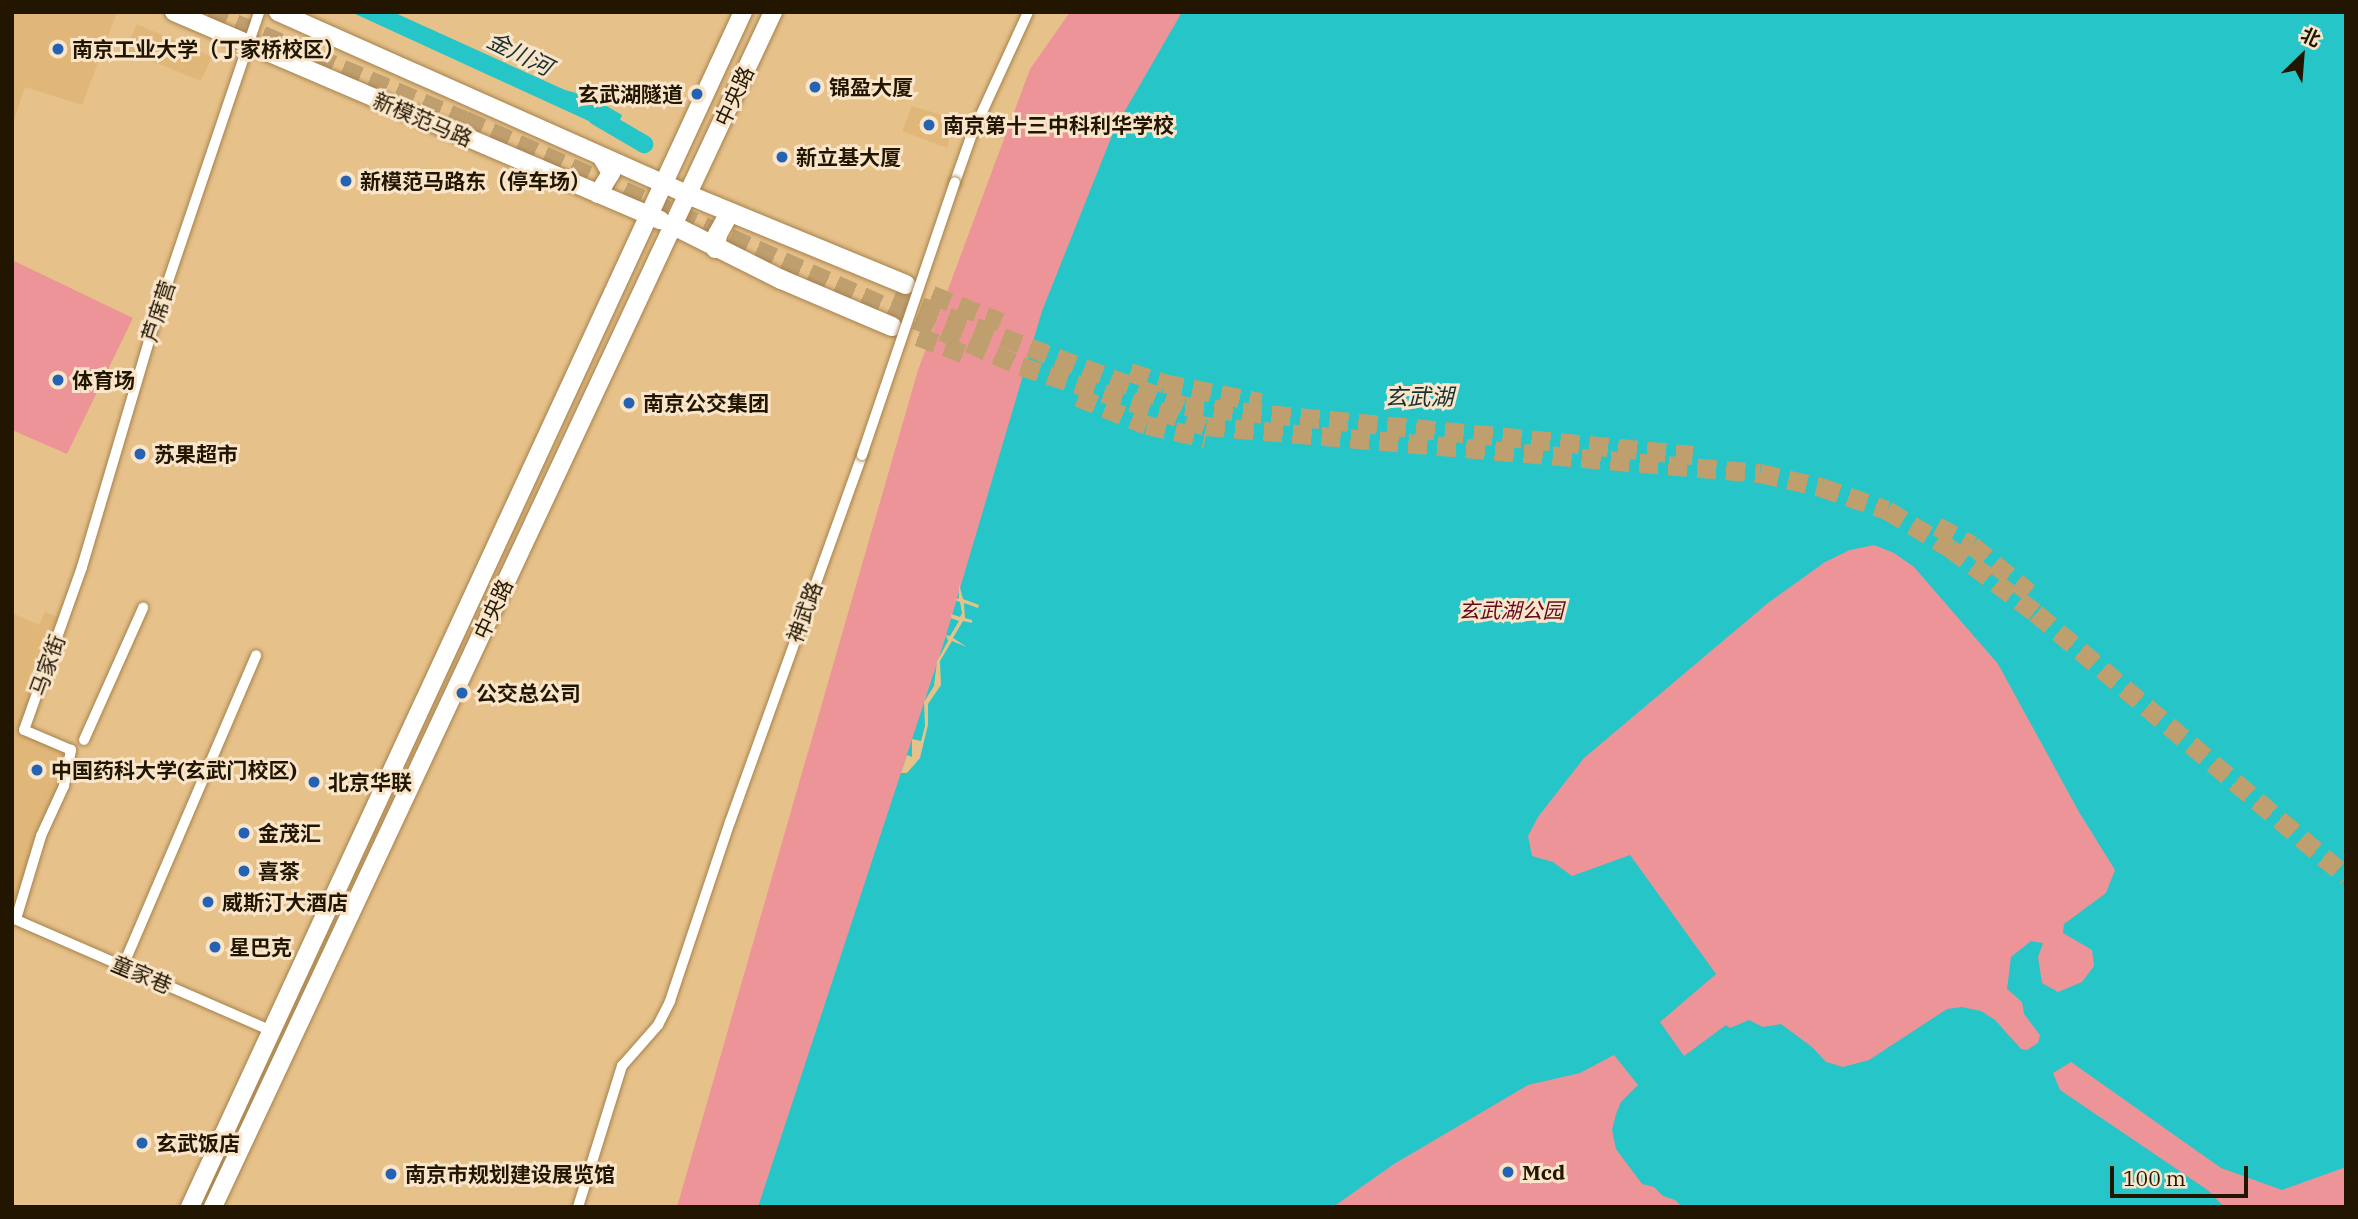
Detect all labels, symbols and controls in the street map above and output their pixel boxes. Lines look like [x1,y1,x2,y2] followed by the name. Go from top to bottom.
[2267,21,2337,91] north arrow
[2297,22,2325,52] text: 北
[483,25,557,81] water label: 金川河
[72,36,345,62] place label: 南京工业大学（丁家桥校区）
[50,41,66,57] marker: 南京工业大学（丁家桥校区）
[709,62,759,130] street label: 中央路
[829,74,913,100] place label: 锦盈大厦
[807,79,823,95] marker: 锦盈大厦
[578,81,683,107] place label: 玄武湖隧道
[689,86,705,102] marker: 玄武湖隧道
[370,87,476,151] street label: 新模范马路
[943,112,1174,138] place label: 南京第十三中科利华学校
[921,117,937,133] marker: 南京第十三中科利华学校
[796,144,901,170] place label: 新立基大厦
[774,149,790,165] marker: 新立基大厦
[360,168,591,194] place label: 新模范马路东（停车场）
[338,173,354,189] marker: 新模范马路东（停车场）
[136,277,180,345] street label: 芦席营
[72,367,135,393] place label: 体育场
[50,372,66,388] marker: 体育场
[1385,382,1453,410] water label: 玄武湖
[643,390,769,416] place label: 南京公交集团
[621,395,637,411] marker: 南京公交集团
[154,441,238,467] place label: 苏果超市
[132,446,148,462] marker: 苏果超市
[468,575,518,643] street label: 中央路
[781,578,827,646] street label: 神武路
[1459,597,1563,623] park label: 玄武湖公园
[24,631,70,699] street label: 马家街
[476,680,581,706] place label: 公交总公司
[454,685,470,701] marker: 公交总公司
[51,757,297,783] place label: 中国药科大学(玄武门校区)
[29,762,45,778] marker: 中国药科大学(玄武门校区)
[328,769,412,795] place label: 北京华联
[306,774,322,790] marker: 北京华联
[258,820,321,846] place label: 金茂汇
[236,825,252,841] marker: 金茂汇
[258,858,300,884] place label: 喜茶
[236,863,252,879] marker: 喜茶
[222,889,348,915] place label: 威斯汀大酒店
[200,894,216,910] marker: 威斯汀大酒店
[229,934,292,960] place label: 星巴克
[207,939,223,955] marker: 星巴克
[108,950,176,998] street label: 童家巷
[156,1130,240,1156] place label: 玄武饭店
[134,1135,150,1151] marker: 玄武饭店
[2113,1152,2251,1196] scale bar
[1522,1159,1565,1185] place label: Mcd
[405,1161,615,1187] place label: 南京市规划建设展览馆
[1500,1164,1516,1180] marker: Mcd
[2123,1164,2186,1192] text: 100 m
[383,1166,399,1182] marker: 南京市规划建设展览馆

